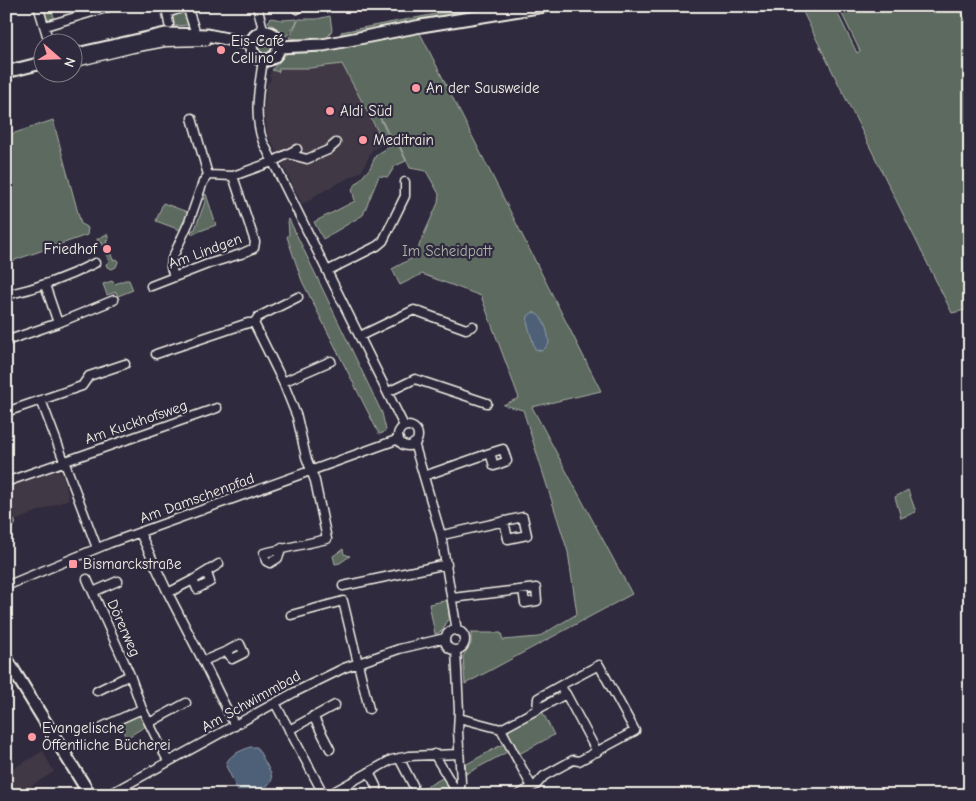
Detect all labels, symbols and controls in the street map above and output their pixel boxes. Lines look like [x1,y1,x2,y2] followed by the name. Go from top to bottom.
[32,32,82,82] north arrow
[231,32,284,67] place label: Eis-Café Cellino´
[215,44,227,56] marker: Eis-Café Cellino´
[60,55,79,69] text: N
[426,79,540,97] place label: An der Sausweide
[410,82,422,94] marker: An der Sausweide
[340,102,392,120] place label: Aldi Süd
[324,105,336,117] marker: Aldi Süd
[373,131,434,149] place label: Meditrain
[357,134,369,146] marker: Meditrain
[166,229,244,273] street label: Am Lindgen
[43,240,98,258] place label: Friedhof
[402,242,493,260] park label: Im Scheidpatt
[101,243,113,255] marker: Friedhof
[82,396,190,448] street label: Am Kuckhofsweg
[137,469,257,527] street label: Am Damschenpfad
[83,555,182,573] place label: Bismarckstraße
[67,558,79,570] marker: Bismarckstraße
[103,597,145,659] street label: Dörerweg
[198,666,304,736] street label: Am Schwimmbad
[42,719,171,754] place label: Evangelische Öffentliche Bücherei
[26,731,38,743] marker: Evangelische Öffentliche Bücherei

